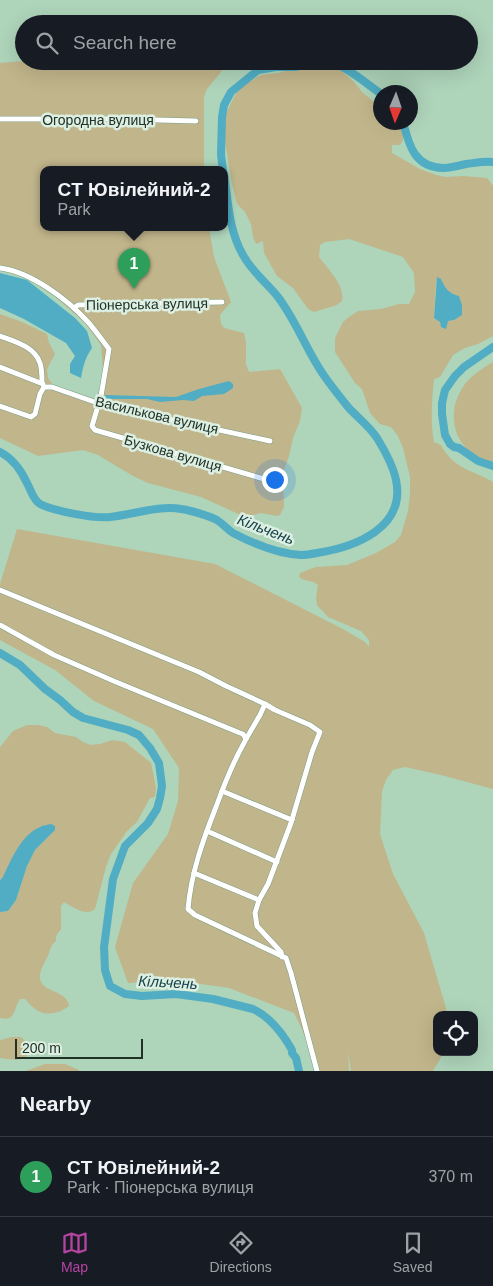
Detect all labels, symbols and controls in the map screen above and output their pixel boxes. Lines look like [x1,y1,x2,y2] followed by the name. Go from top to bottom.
[15,15,478,70] search box
[33,29,61,57] icon: search
[73,32,177,53] text: Search here
[373,85,418,130] north arrow
[42,112,154,128] street label: Огородна вулиця
[40,166,228,231] popup
[58,179,210,200] text: СT Ювілейний-2
[58,201,90,218] text: Park
[118,248,150,289] pin: 1
[86,295,208,313] street label: Піонерська вулиця
[94,393,220,437] street label: Василькова вулиця
[122,431,224,475] street label: Бузкова вулиця
[262,467,288,493] your location
[235,510,297,548] water label: Кільчень
[138,972,198,992] water label: Кільчень
[433,1011,478,1056] map controls
[433,1011,478,1056] button: locate
[15,1036,142,1059] scale bar
[22,1040,61,1056] text: 200 m
[20,1092,91,1115] text: Nearby
[67,1157,220,1178] text: СT Ювілейний-2
[32,1168,40,1185] text: 1
[429,1168,473,1185] text: 370 m
[67,1179,254,1196] text: Park · Піонерська вулиця
[61,1229,89,1275] tab: Map
[210,1229,272,1275] tab: Directions
[393,1229,432,1275] tab: Saved

